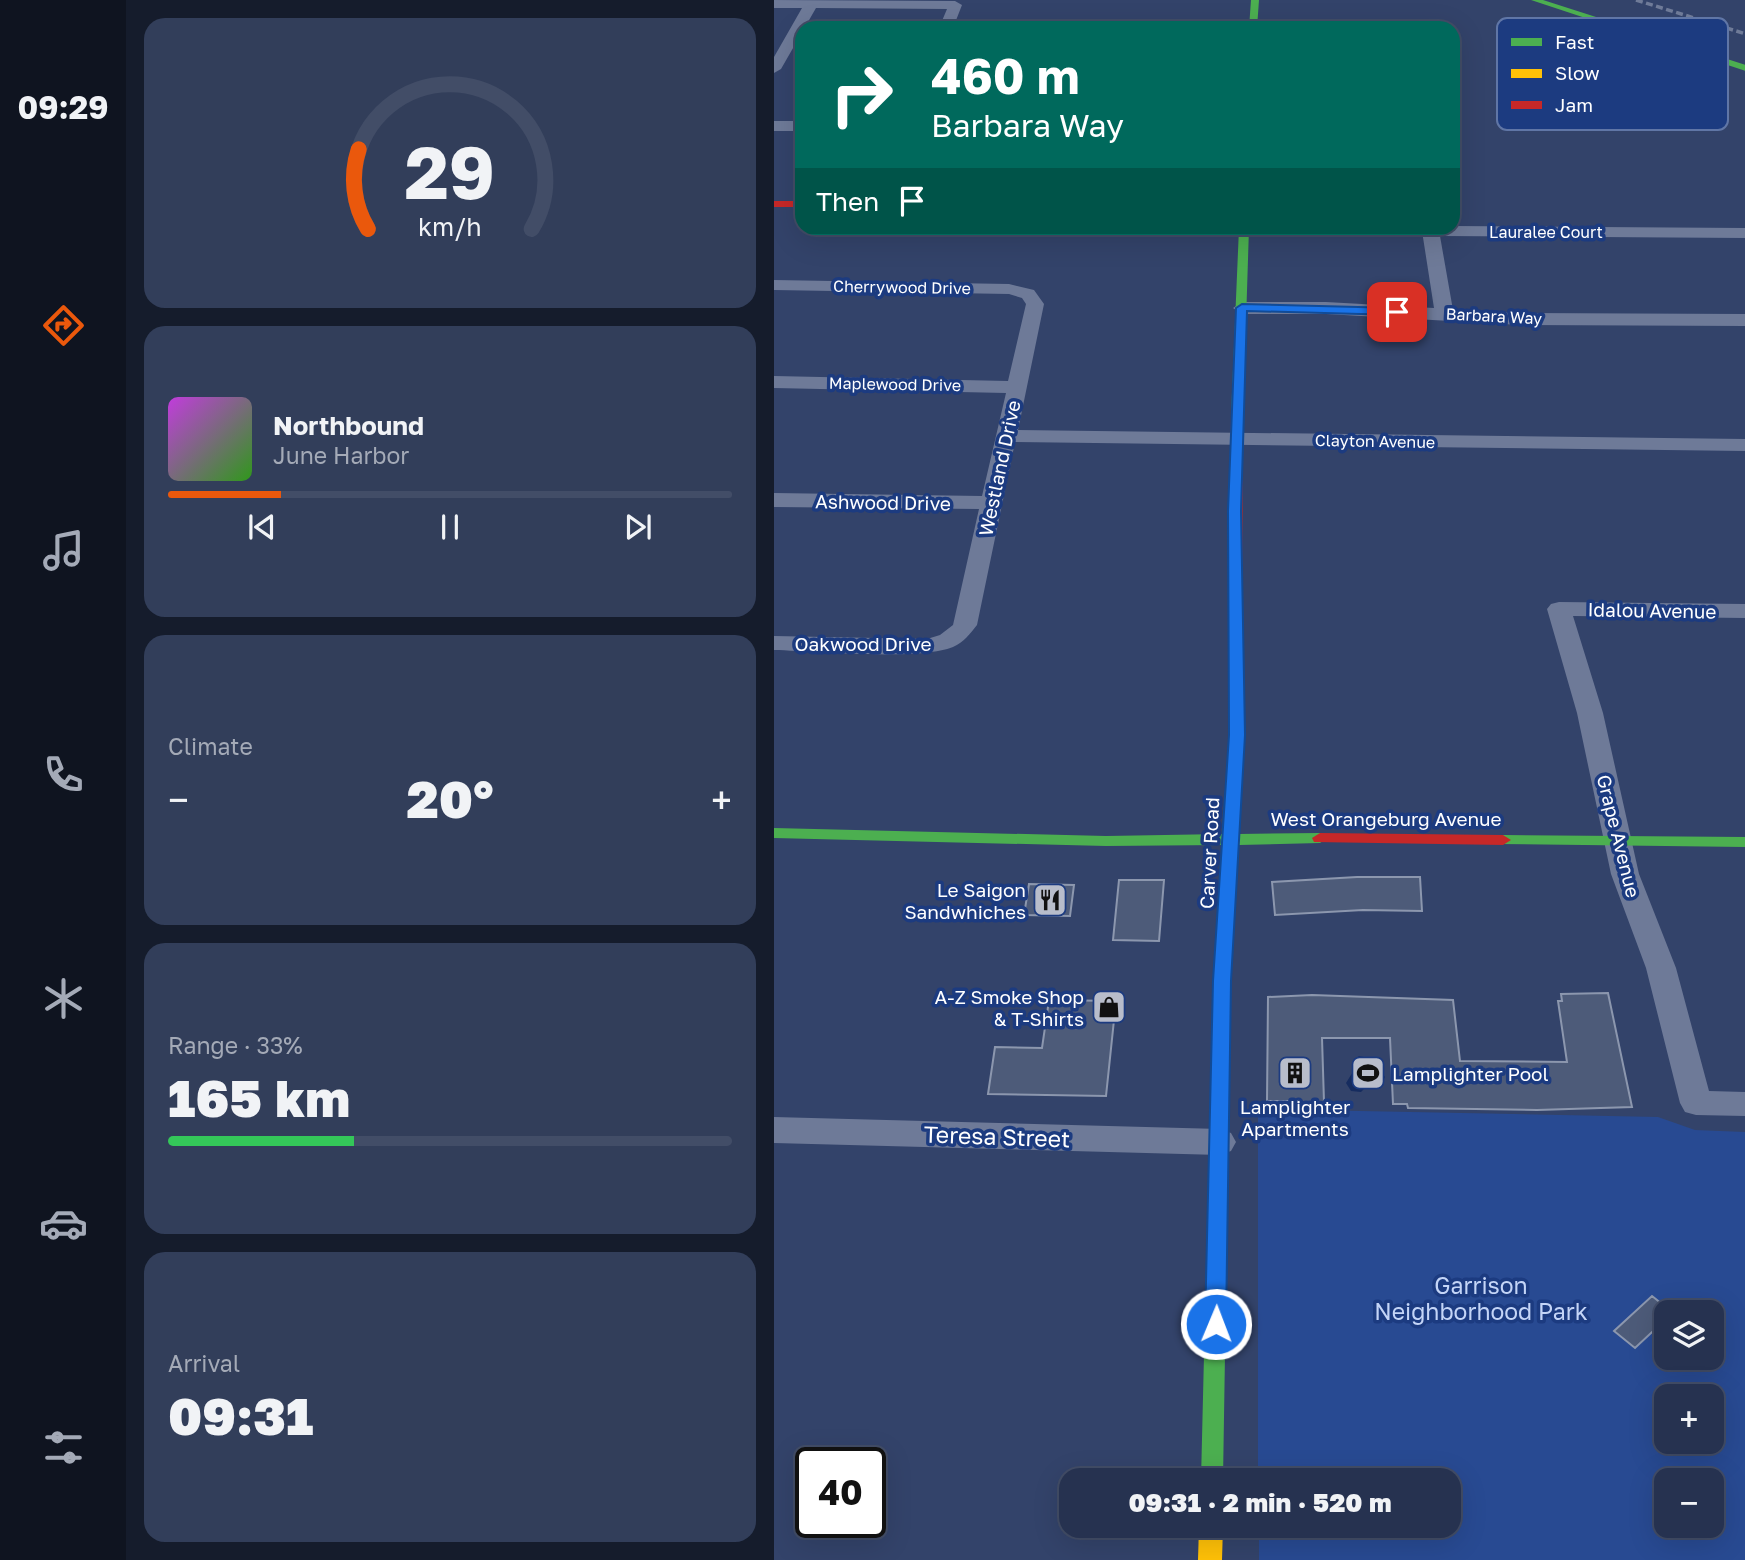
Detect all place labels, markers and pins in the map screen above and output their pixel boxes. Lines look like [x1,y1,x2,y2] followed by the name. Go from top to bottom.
[1367,282,1427,342] pin
[904,878,1026,923] place label: Le Saigon Sandwhiches
[1031,881,1069,919] restaurant icon: Le Saigon Sandwhiches
[934,985,1084,1030] place label: A-Z Smoke Shop & T-Shirts
[1090,988,1128,1026] shop icon: A-Z Smoke Shop & T-Shirts
[1276,1054,1314,1092] building icon: Lamplighter Apartments
[1349,1054,1387,1092] sports icon: Lamplighter Pool
[1392,1062,1549,1085] place label: Lamplighter Pool
[1240,1095,1351,1140] place label: Lamplighter Apartments

